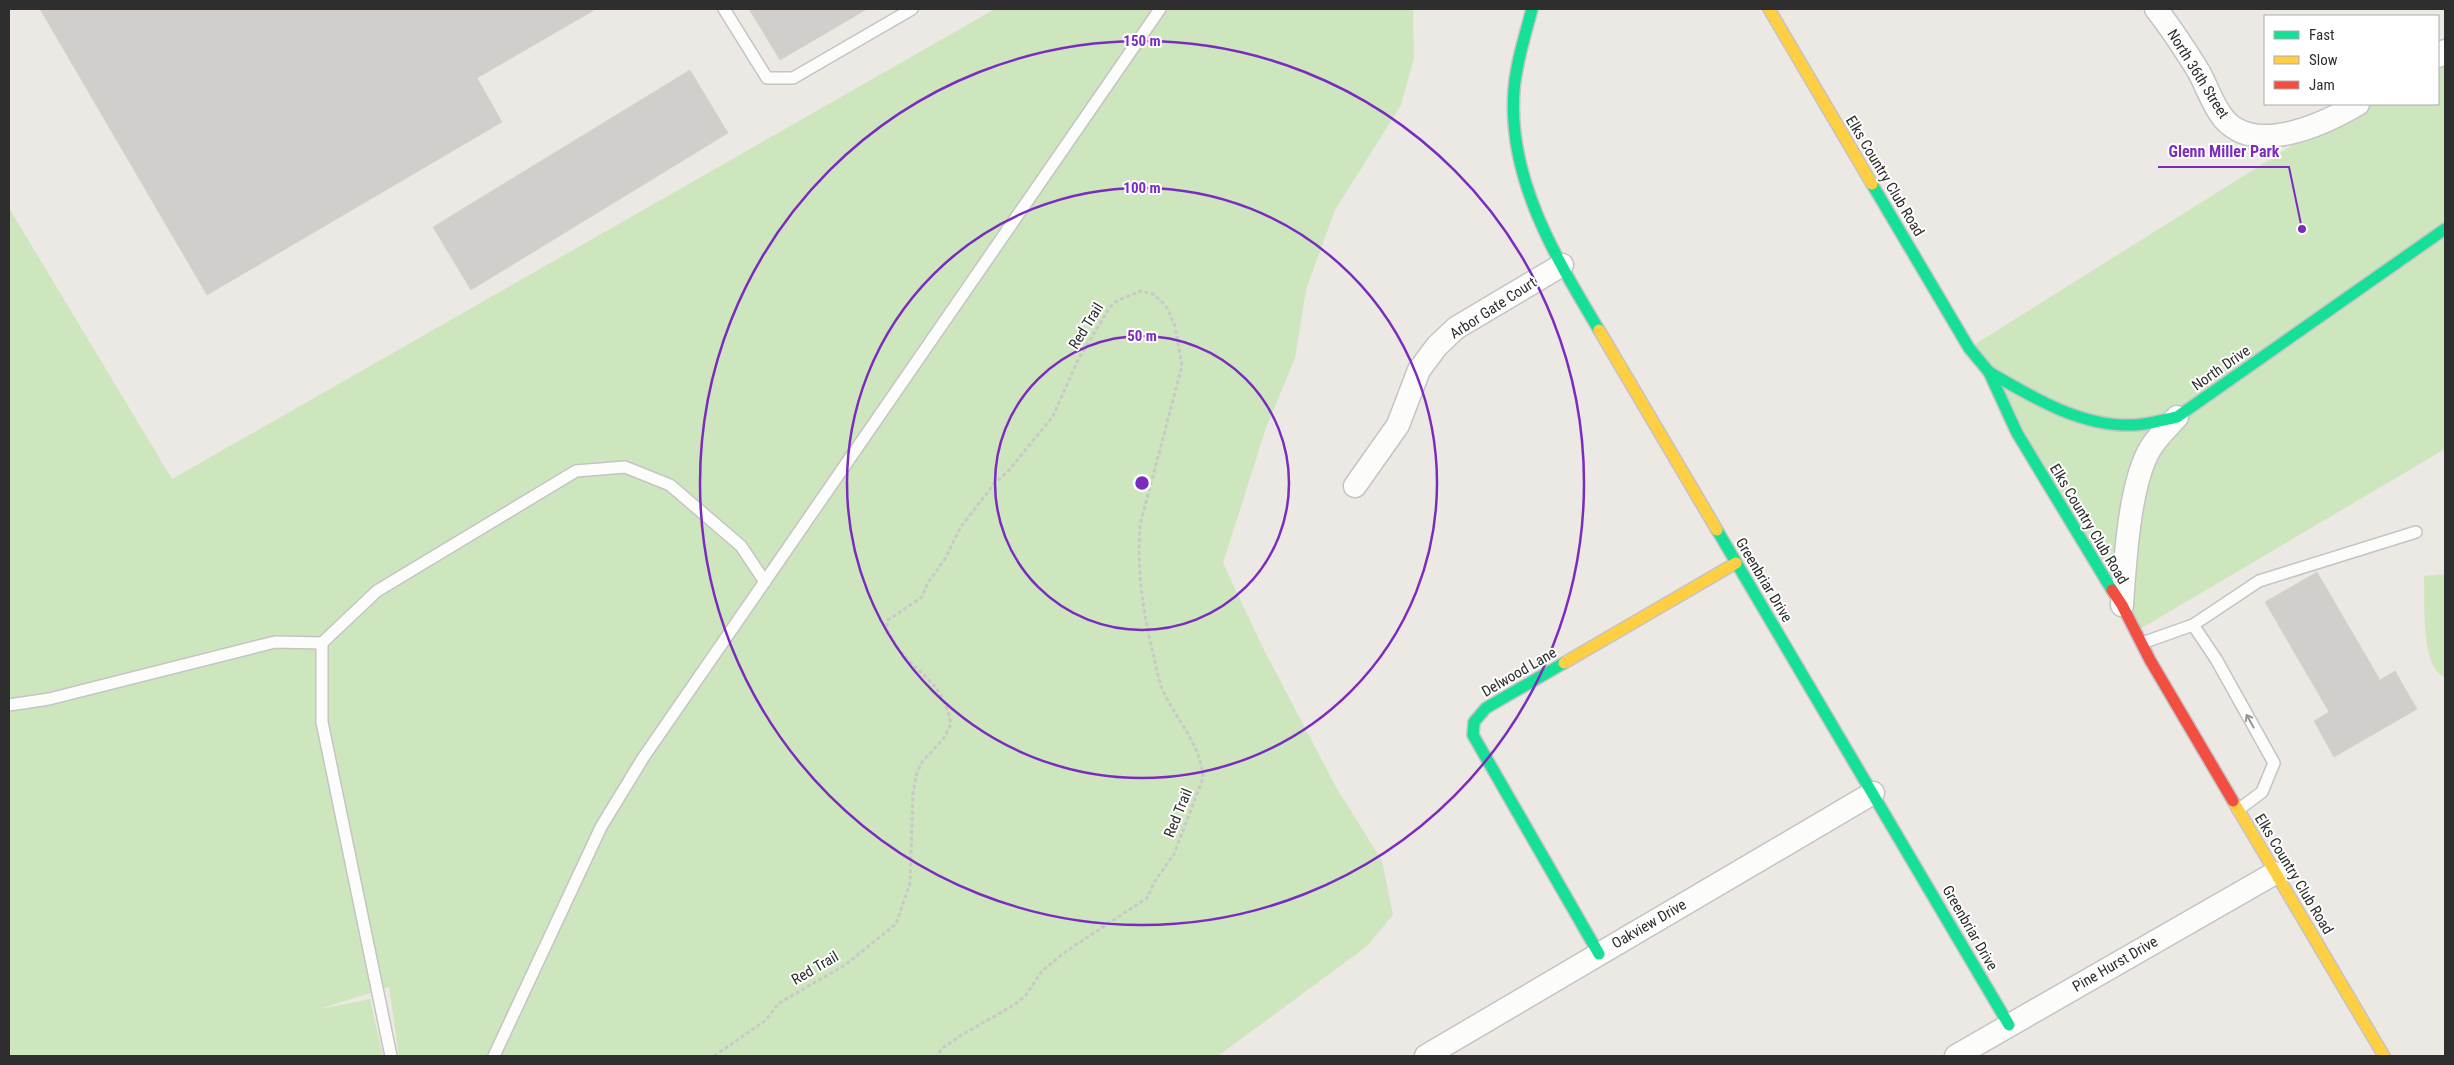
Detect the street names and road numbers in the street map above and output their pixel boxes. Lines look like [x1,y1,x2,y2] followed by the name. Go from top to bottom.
[2163,26,2233,122] street label: North 36th Street
[1842,112,1928,240] street label: Elks Country Club Road
[1446,273,1540,343] street label: Arbor Gate Court
[1065,300,1107,352] street label: Red Trail
[2188,341,2254,395] street label: North Drive
[2046,460,2132,588] street label: Elks Country Club Road
[1732,535,1796,625] street label: Greenbriar Drive
[1478,643,1560,701] street label: Delwood Lane
[1160,786,1196,840] street label: Red Trail
[2251,810,2337,938] street label: Elks Country Club Road
[1938,882,2002,974] street label: Greenbriar Drive
[1609,895,1689,953] street label: Oakview Drive
[2069,932,2161,996] street label: Pine Hurst Drive
[788,947,842,989] street label: Red Trail

